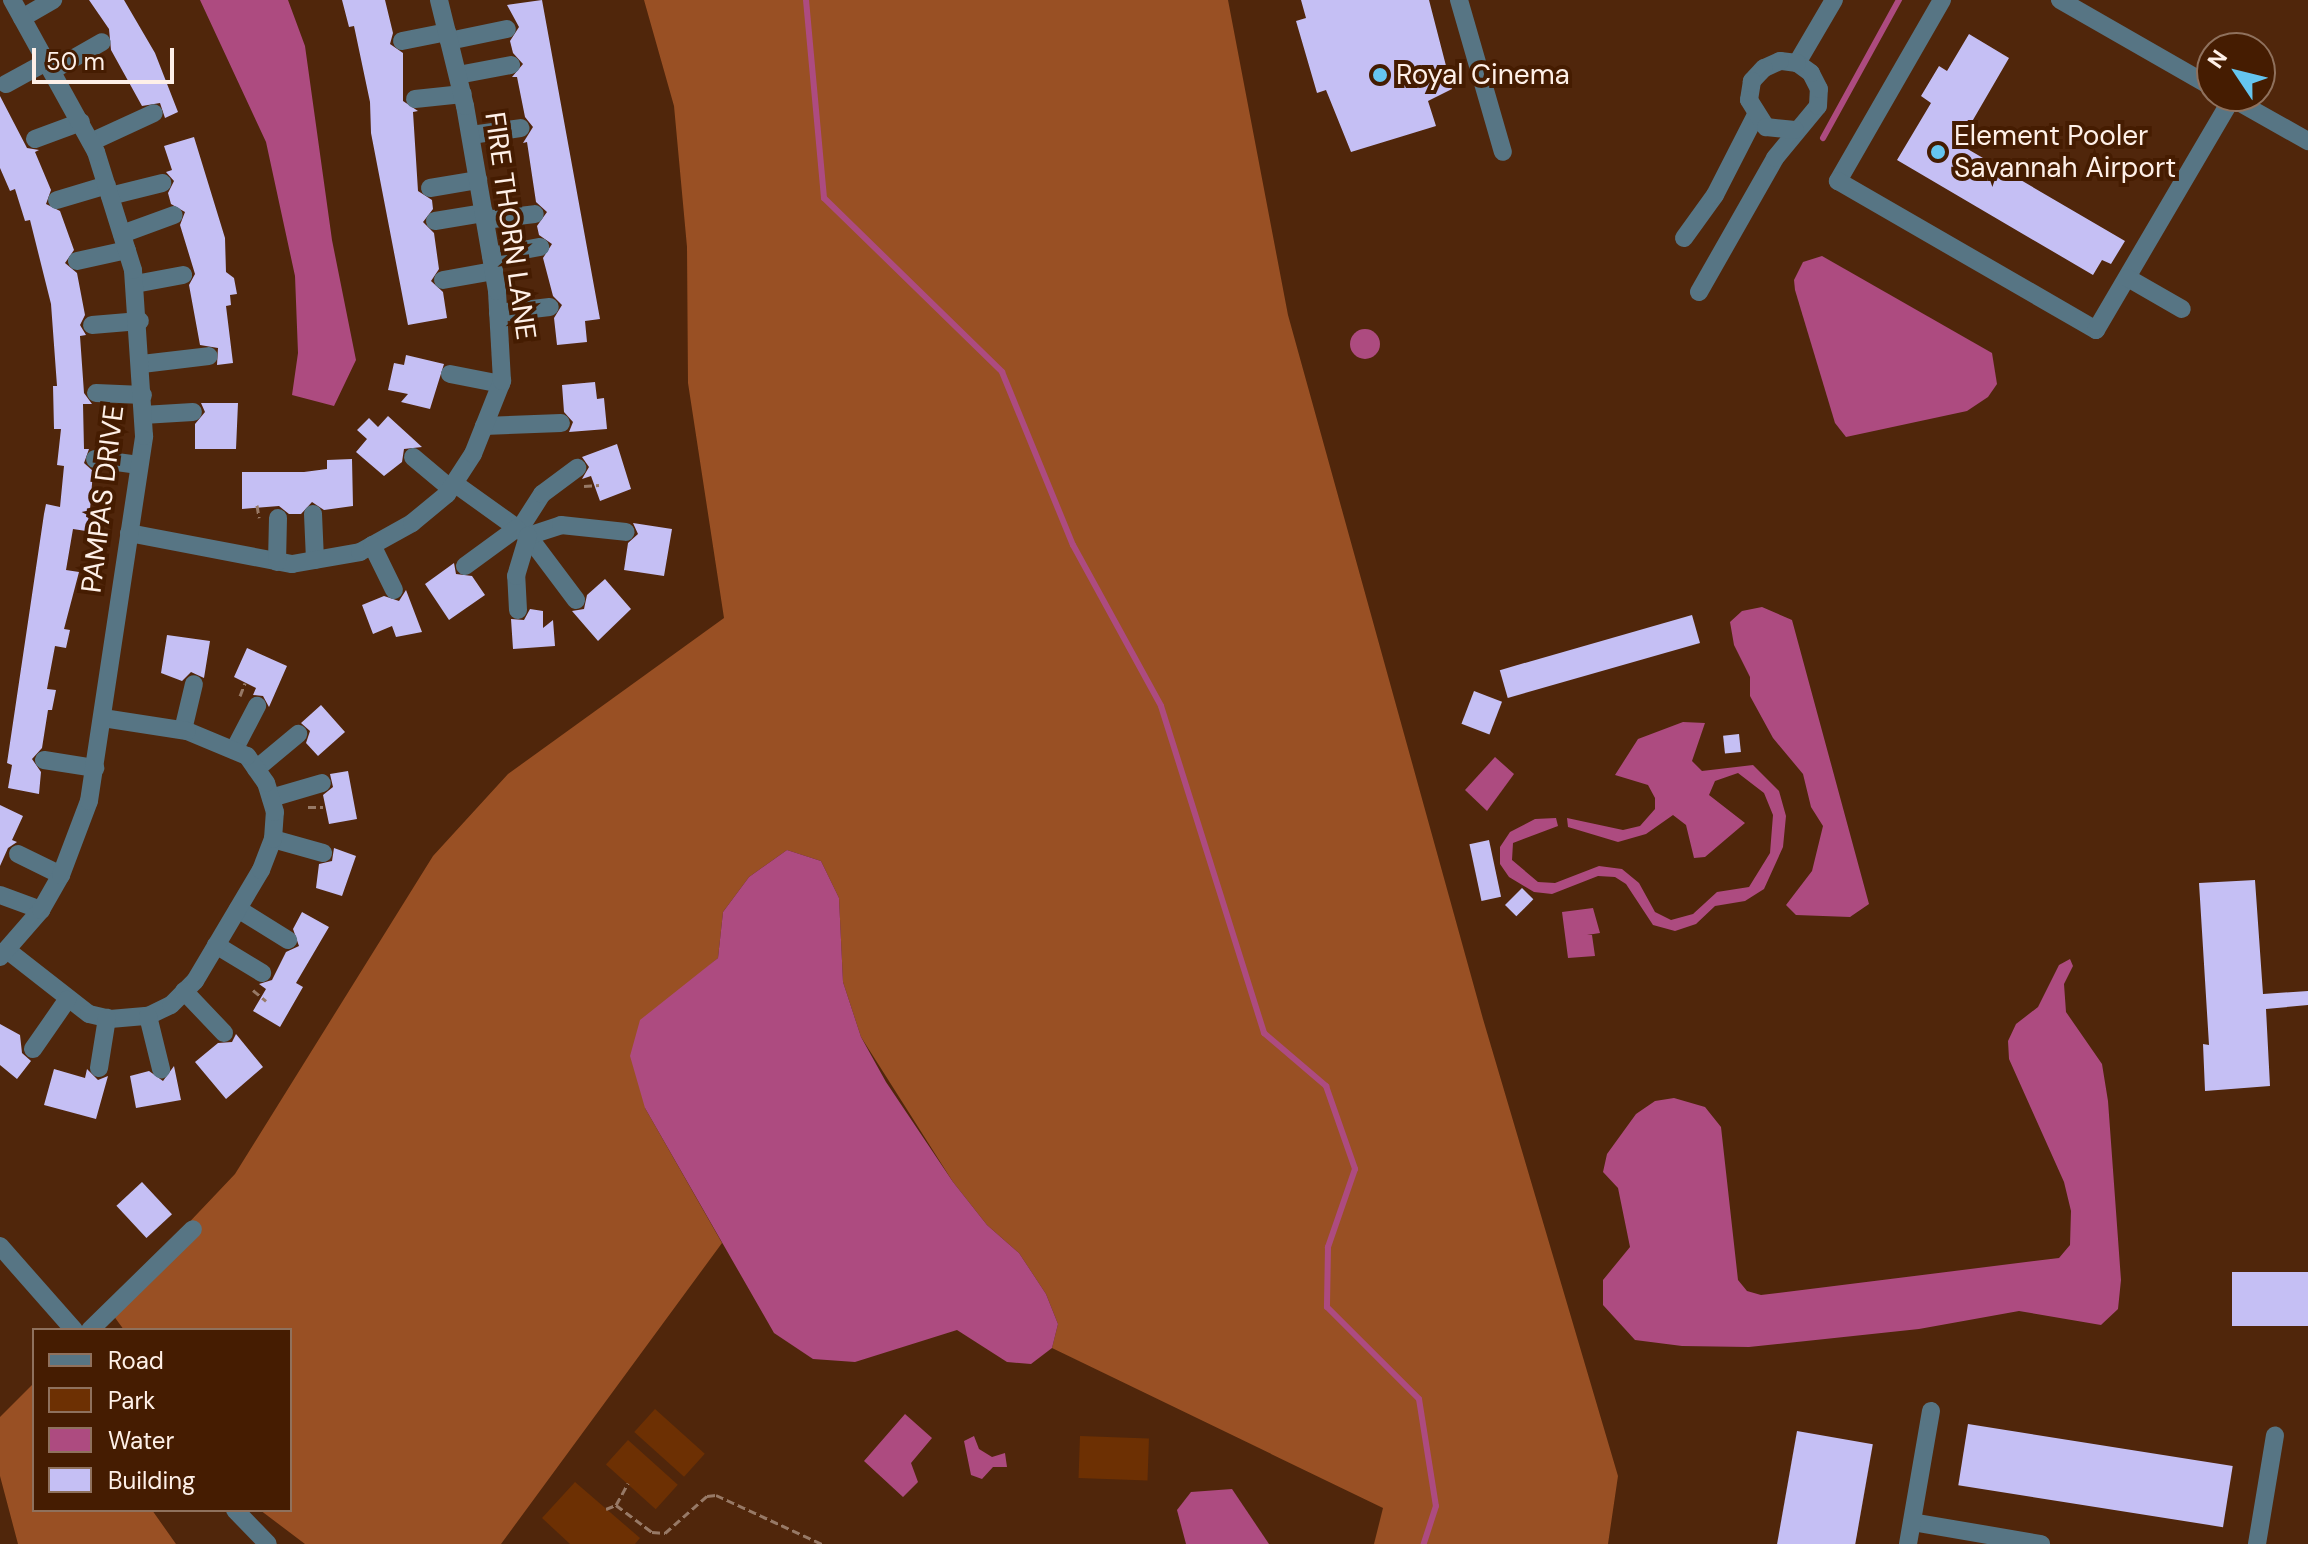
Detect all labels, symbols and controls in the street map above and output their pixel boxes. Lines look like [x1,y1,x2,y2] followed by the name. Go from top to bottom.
[36,32,178,82] scale bar
[2196,32,2276,112] north arrow
[2201,44,2234,74] text: N
[46,46,105,77] text: 50 m
[1396,58,1570,92] place label: Royal Cinema
[1371,66,1389,84] marker: Royal Cinema
[477,110,543,342] street label: FIRE THORN LANE
[1954,119,2176,185] place label: Element Pooler Savannah Airport
[1929,143,1947,161] marker: Element Pooler Savannah Airport
[75,403,131,595] street label: PAMPAS DRIVE
[32,1328,292,1512] legend
[108,1345,164,1376] text: Road
[108,1385,155,1416] text: Park
[108,1425,174,1456] text: Water
[108,1465,195,1496] text: Building

